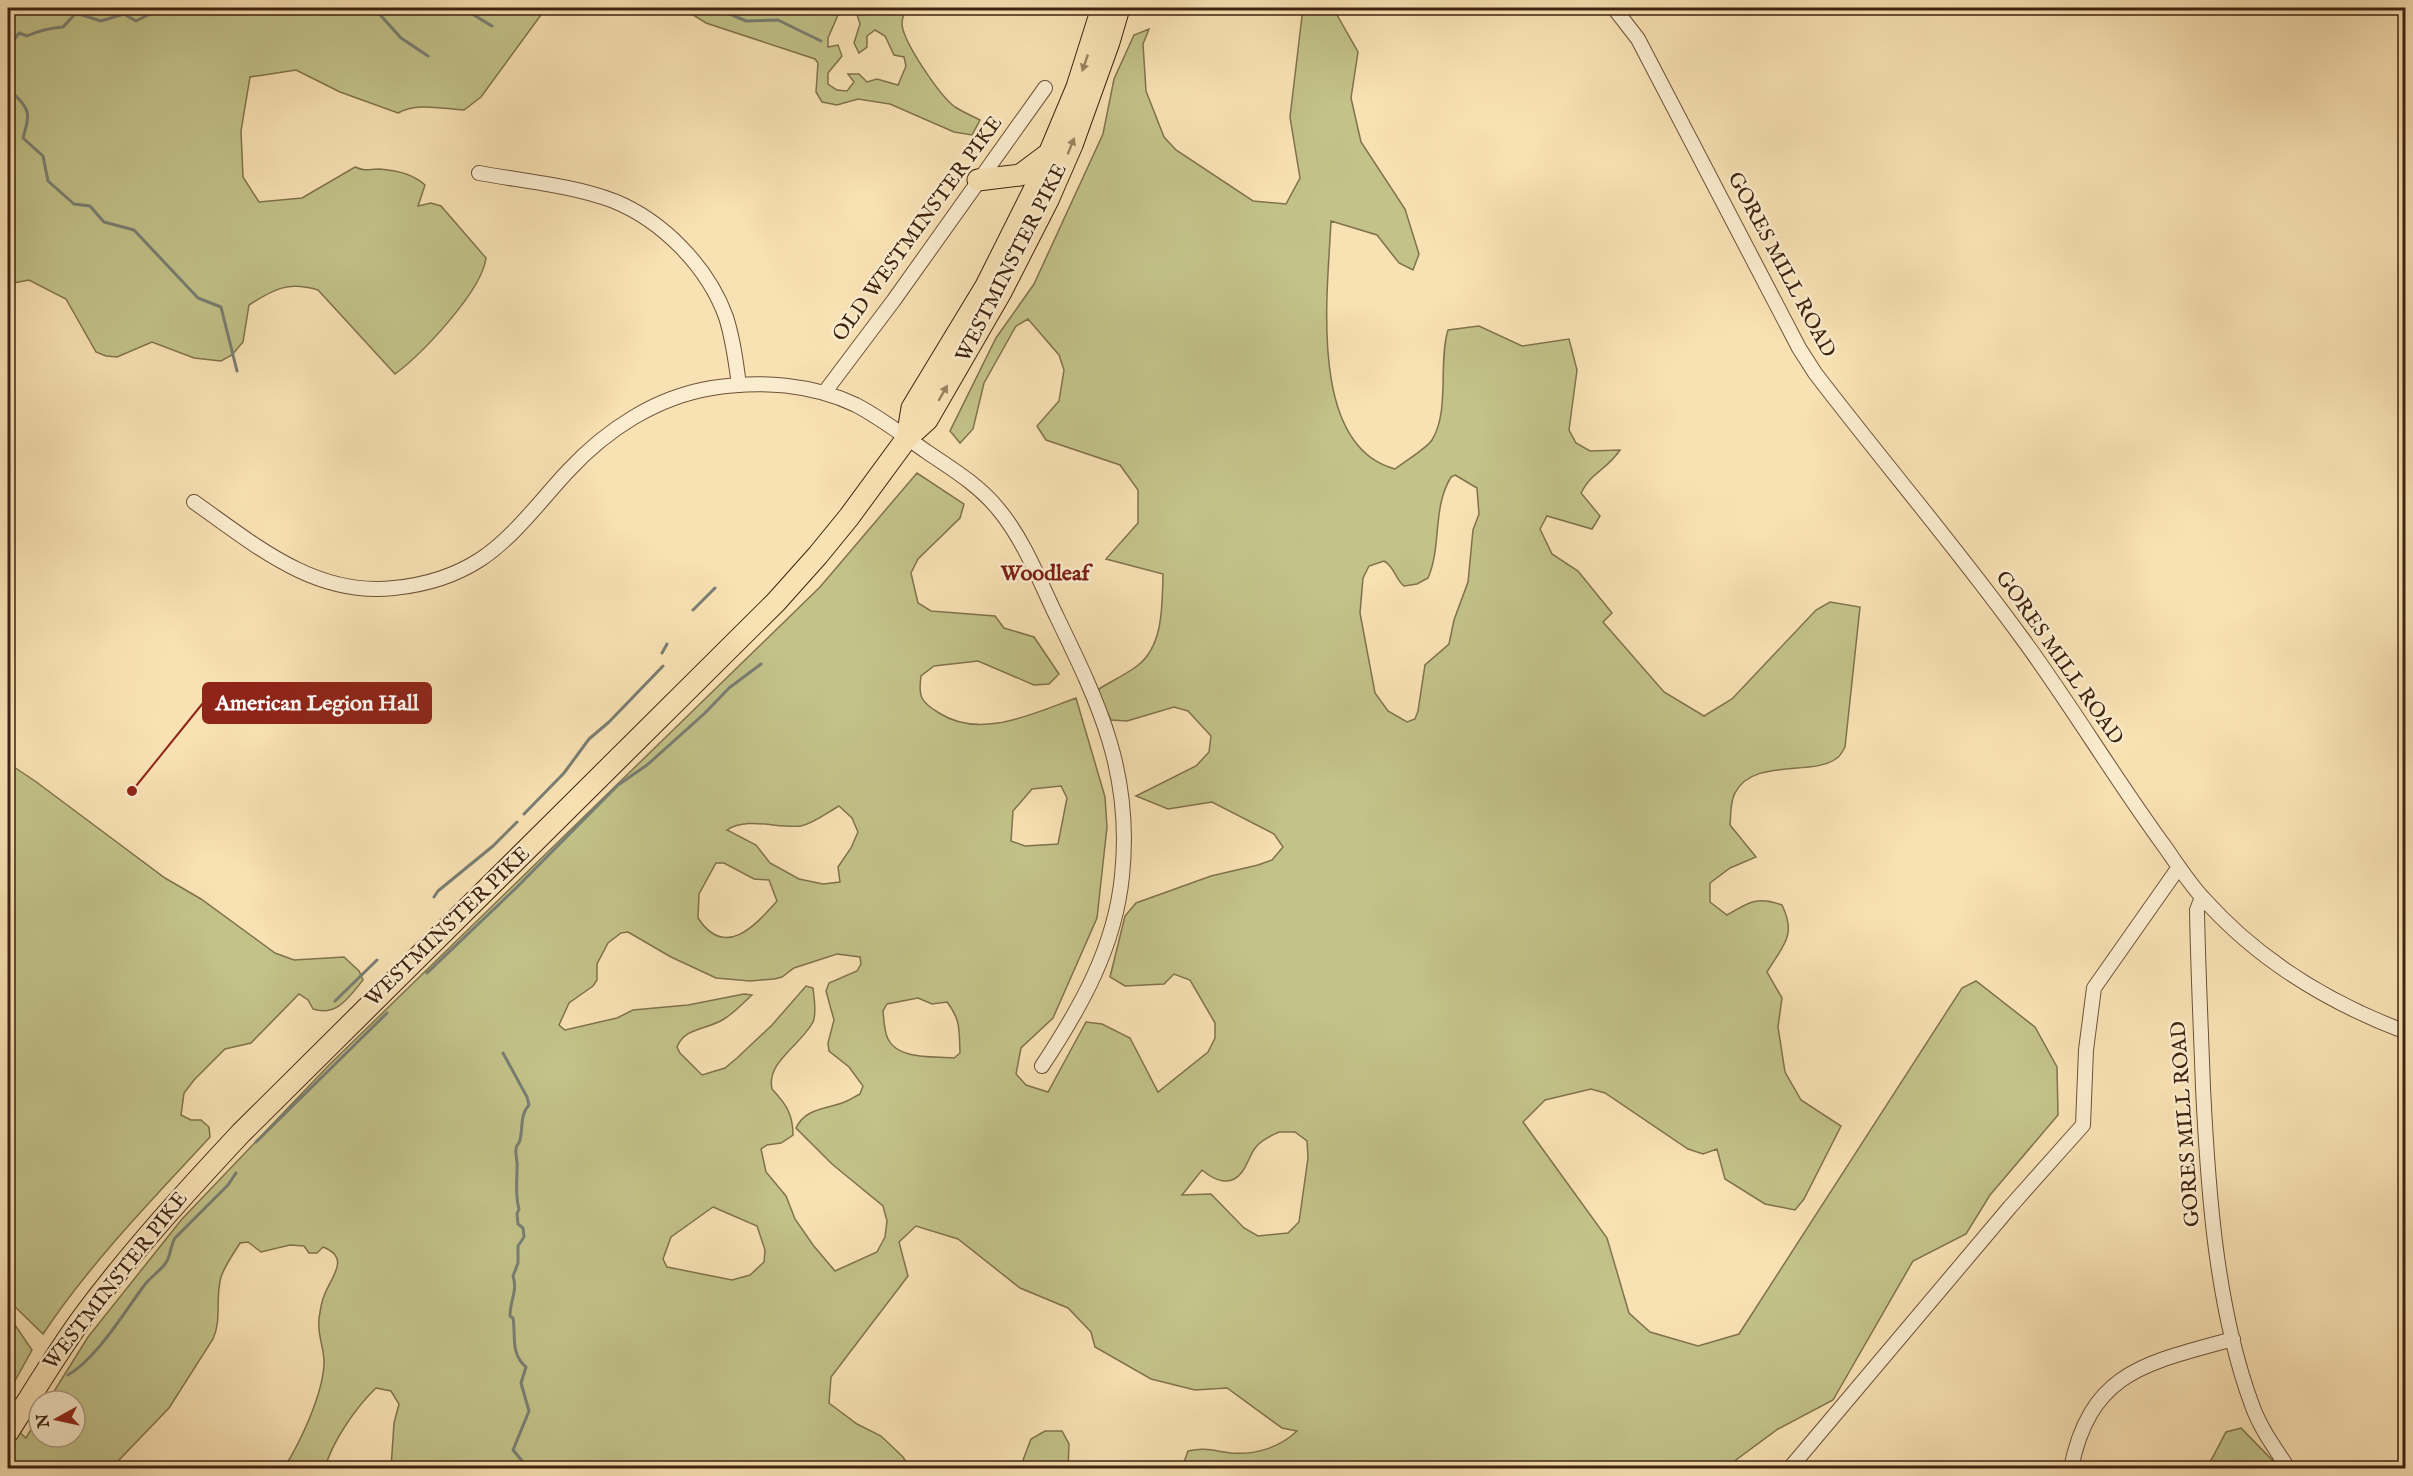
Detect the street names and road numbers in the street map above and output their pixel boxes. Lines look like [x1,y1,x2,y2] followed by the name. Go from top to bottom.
[827,111,1009,347] street label: OLD WESTMINSTER PIKE
[950,159,1074,367] street label: WESTMINSTER PIKE
[1721,168,1841,362] street label: GORES MILL ROAD
[1989,566,2129,750] street label: GORES MILL ROAD
[360,841,536,1013] street label: WESTMINSTER PIKE
[2165,1020,2207,1228] street label: GORES MILL ROAD
[38,1186,194,1376] street label: WESTMINSTER PIKE

